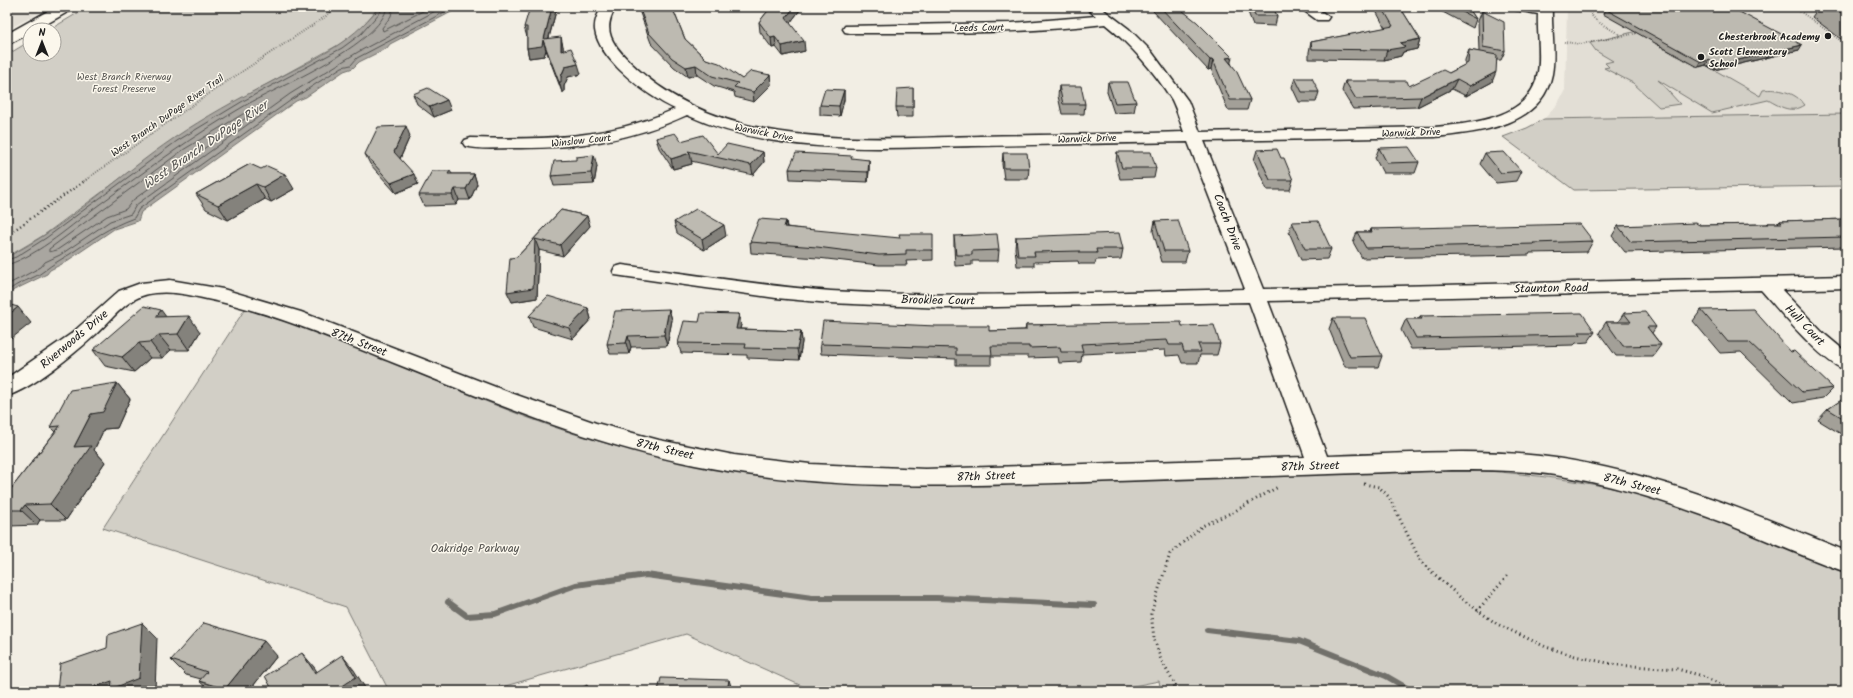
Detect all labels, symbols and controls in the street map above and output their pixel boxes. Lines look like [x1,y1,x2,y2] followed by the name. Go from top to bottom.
[954,20,1004,36] street label: Leeds Court
[22,22,62,62] north arrow
[39,24,46,42] text: N
[1719,29,1821,45] place label: Chesterbrook Academy
[1823,31,1833,41] marker: Chesterbrook Academy
[1709,44,1788,72] place label: Scott Elementary School
[1696,52,1706,62] marker: Scott Elementary School
[77,69,171,97] park label: West Branch Riverway Forest Preserve
[108,71,226,159] street label: West Branch DuPage River Trail
[140,97,270,191] water label: West Branch DuPage River
[733,120,795,147] street label: Warwick Drive
[1381,124,1441,142] street label: Warwick Drive
[550,130,612,152] street label: Winslow Court
[1057,130,1117,148] street label: Warwick Drive
[1208,191,1247,254] street label: Coach Drive
[1514,278,1589,299] street label: Staunton Road
[901,290,975,311] street label: Brooklea Court
[1780,300,1830,351] street label: Hull Court
[36,305,113,374] street label: Riverwoods Drive
[328,323,390,362] street label: 87th Street
[634,434,696,465] street label: 87th Street
[1280,456,1340,477] street label: 87th Street
[956,466,1016,487] street label: 87th Street
[1601,468,1663,501] street label: 87th Street
[431,539,520,558] park label: Oakridge Parkway

